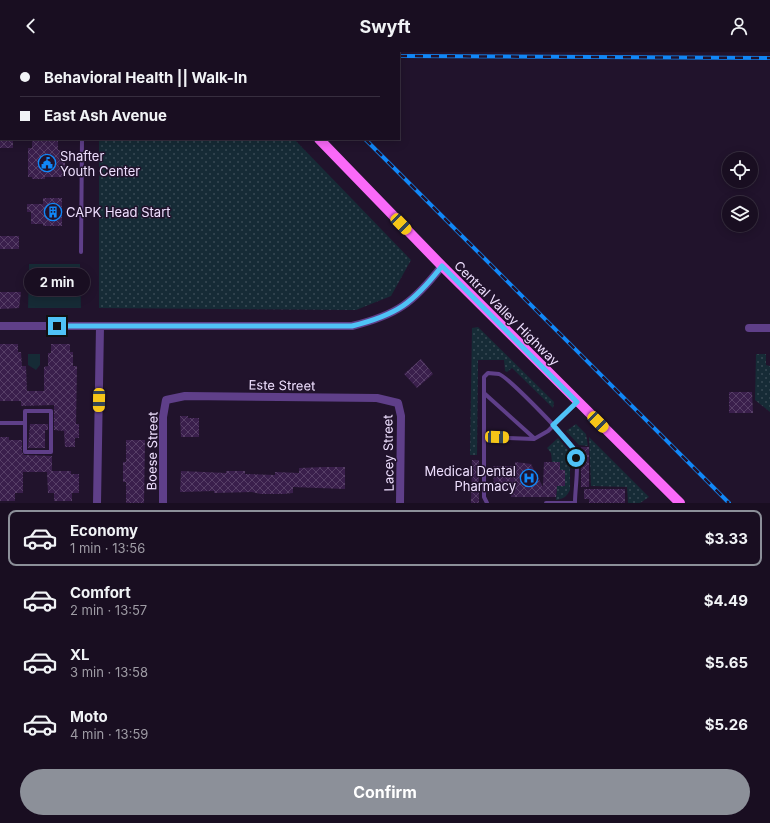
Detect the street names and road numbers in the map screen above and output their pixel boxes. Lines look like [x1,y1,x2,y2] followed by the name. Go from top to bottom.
[451,257,563,369] street label: Central Valley Highway
[248,376,316,394] street label: Este Street
[143,412,161,490] street label: Boese Street
[379,414,397,492] street label: Lacey Street

